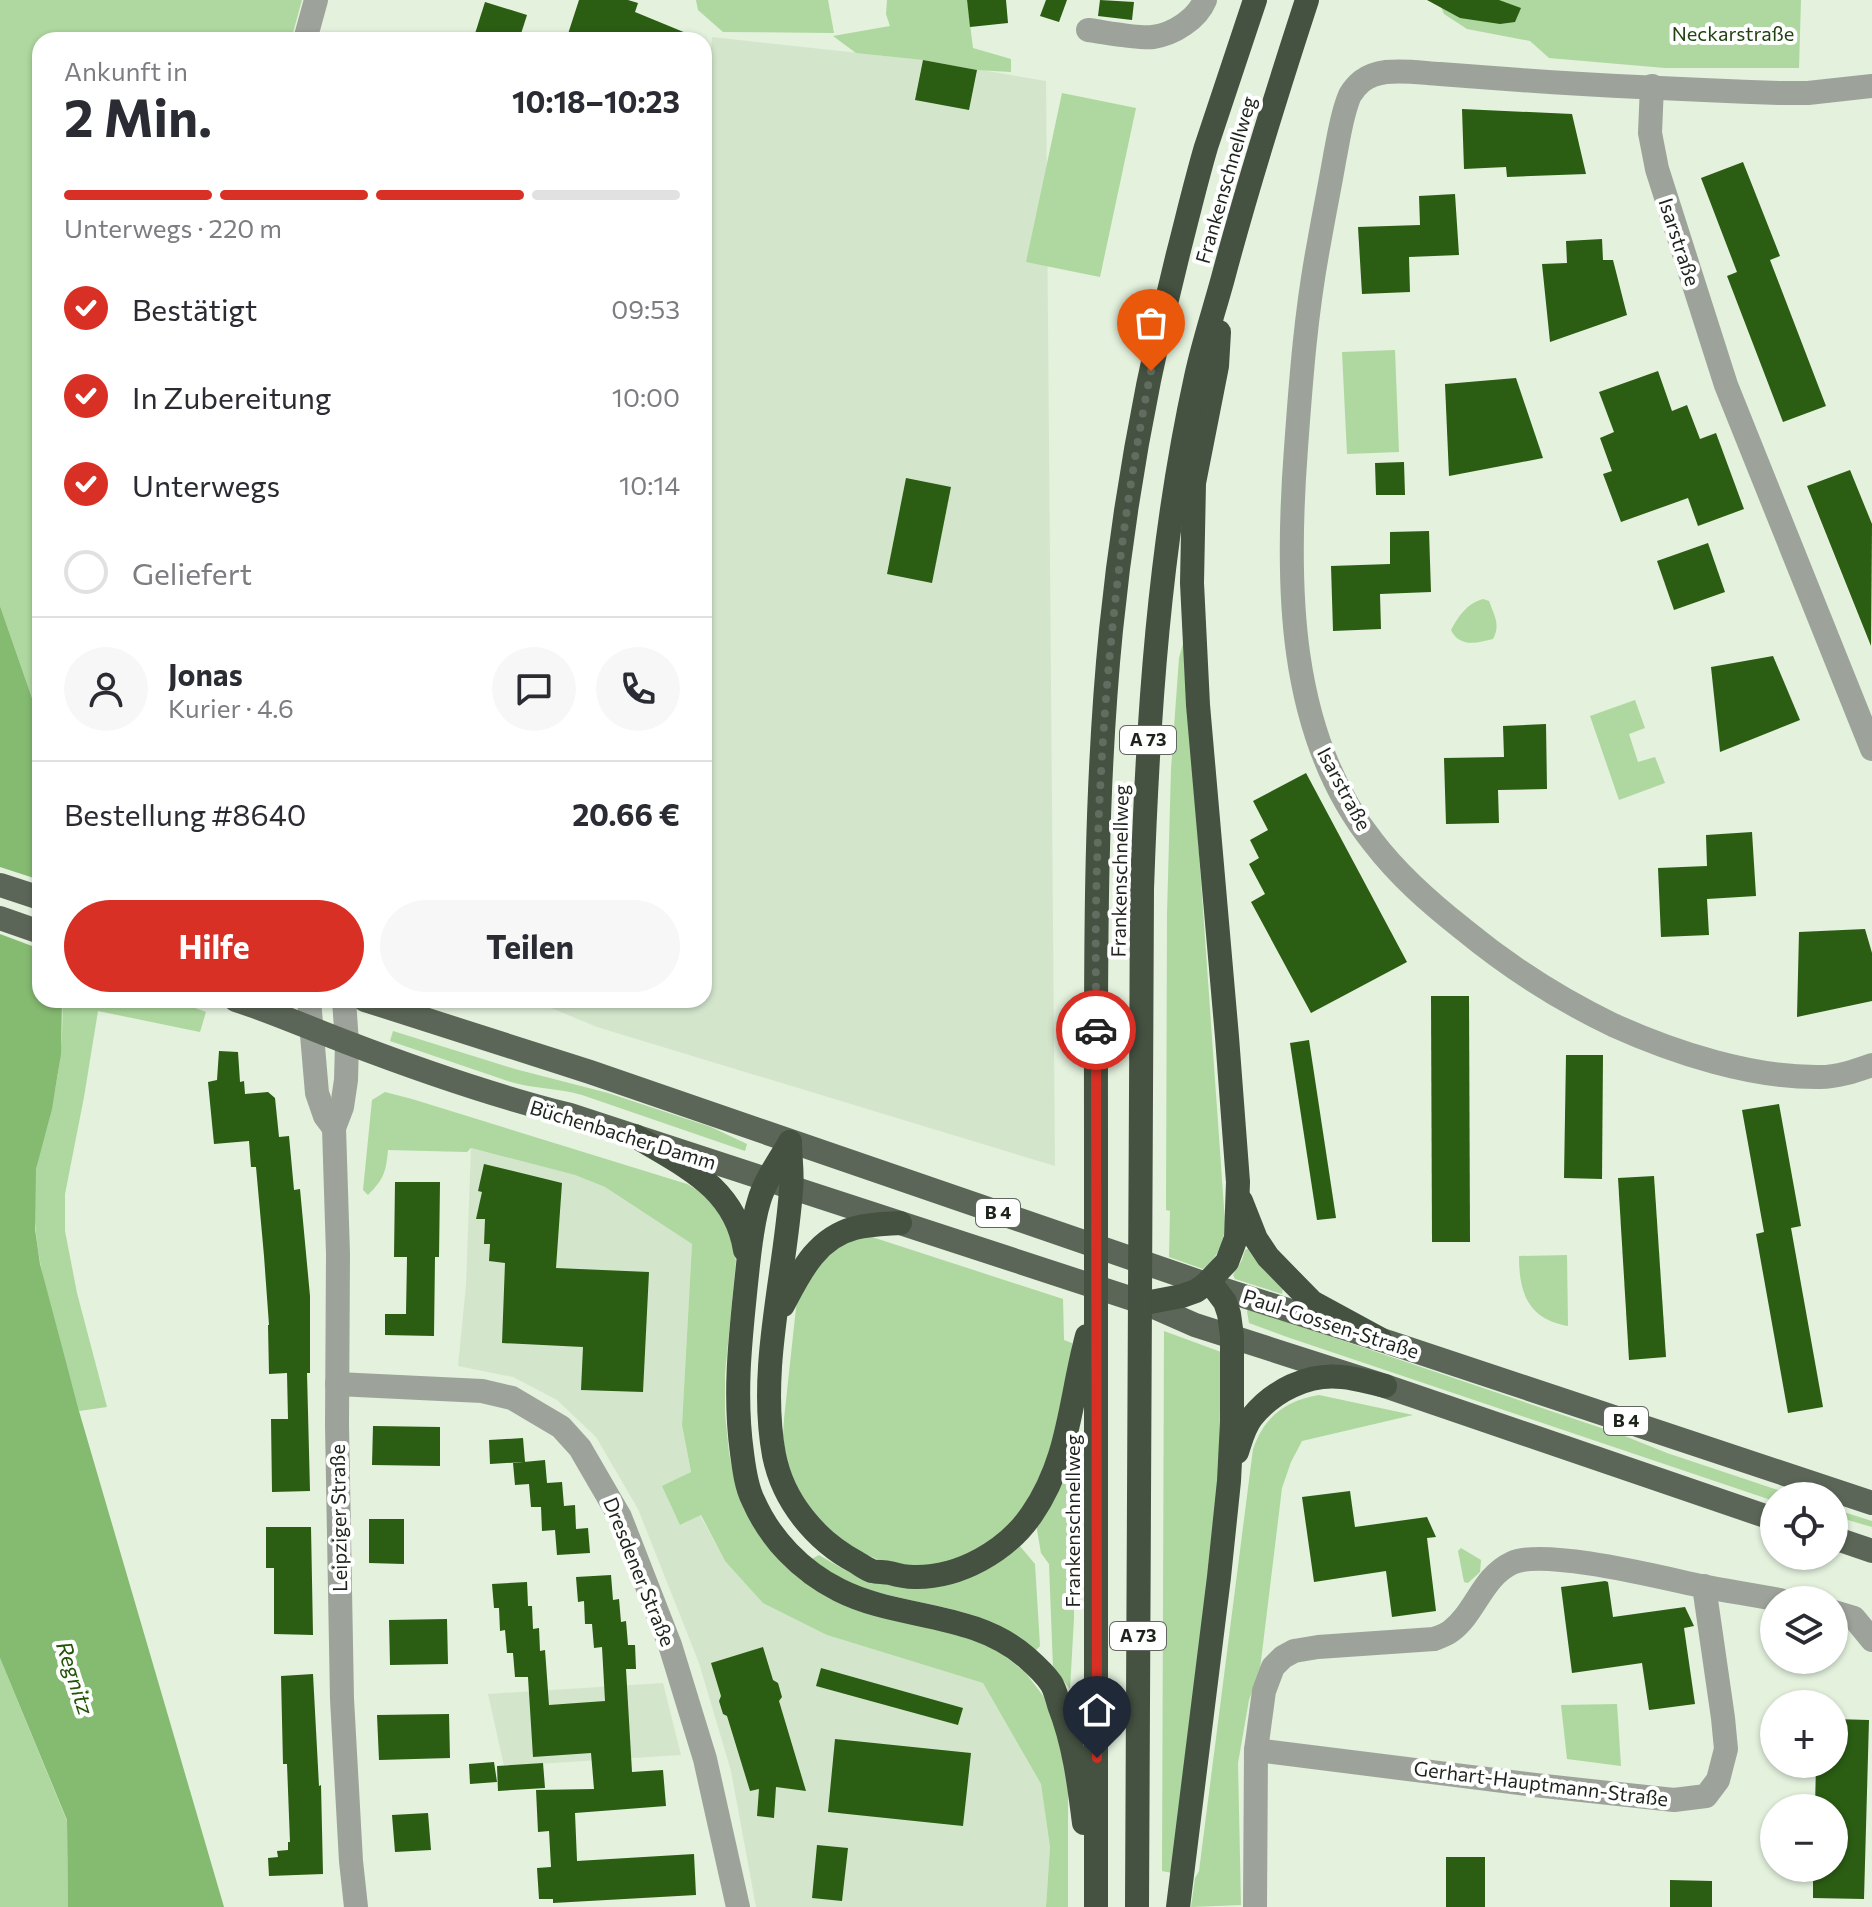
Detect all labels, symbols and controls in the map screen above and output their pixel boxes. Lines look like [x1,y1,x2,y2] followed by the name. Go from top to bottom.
[1672,21,1794,45] park label: Neckarstraße
[64,55,188,86] text: Ankunft in
[512,82,680,119] text: 10:18–10:23
[64,84,212,148] text: 2 Min.
[1190,93,1260,266] street label: Frankenschnellweg
[1654,195,1705,289] street label: Isarstraße
[64,212,282,243] text: Unterwegs · 220 m
[64,286,108,330] icon: check
[1117,289,1185,371] pin
[132,290,257,327] text: Bestätigt
[611,293,680,324] text: 09:53
[1129,301,1173,345] icon: bag
[64,374,108,418] icon: check
[132,378,331,415] text: In Zubereitung
[612,381,680,412] text: 10:00
[64,462,108,506] icon: check
[132,466,280,503] text: Unterwegs
[619,469,680,500] text: 10:14
[132,554,252,591] text: Geliefert
[64,647,148,731] button: person
[492,647,576,731] button: chat
[596,647,680,731] button: phone
[168,655,243,692] text: Jonas
[168,692,294,723] text: Kurier · 4.6
[1120,726,1176,754] road number: A 73
[1313,743,1377,834] street label: Isarstraße
[1105,784,1133,958] street label: Frankenschnellweg
[64,795,306,832] text: Bestellung #8640
[572,795,680,832] text: 20.66 €
[64,900,364,992] button: Hilfe
[380,900,680,992] button: Teilen
[1056,990,1136,1070] courier
[1074,1008,1118,1052] icon: car
[527,1094,719,1174] street label: Büchenbacher Damm
[976,1199,1020,1227] road number: B 4
[1240,1283,1422,1363] street label: Paul-Gossen-Straße
[1604,1407,1648,1435] road number: B 4
[1060,1434,1084,1607] street label: Frankenschnellweg
[325,1444,351,1592] street label: Leipziger Straße
[1760,1482,1848,1882] map controls
[1760,1482,1848,1570] button: locate
[599,1494,681,1650] street label: Dresdener Straße
[1760,1586,1848,1674] button: layers
[1110,1622,1166,1650] road number: A 73
[51,1638,100,1718] water label: Regnitz
[1063,1676,1131,1758] pin
[1075,1688,1119,1732] icon: home
[1760,1690,1848,1778] button: +
[1413,1755,1670,1811] street label: Gerhart-Hauptmann-Straße
[1760,1794,1848,1882] button: −

